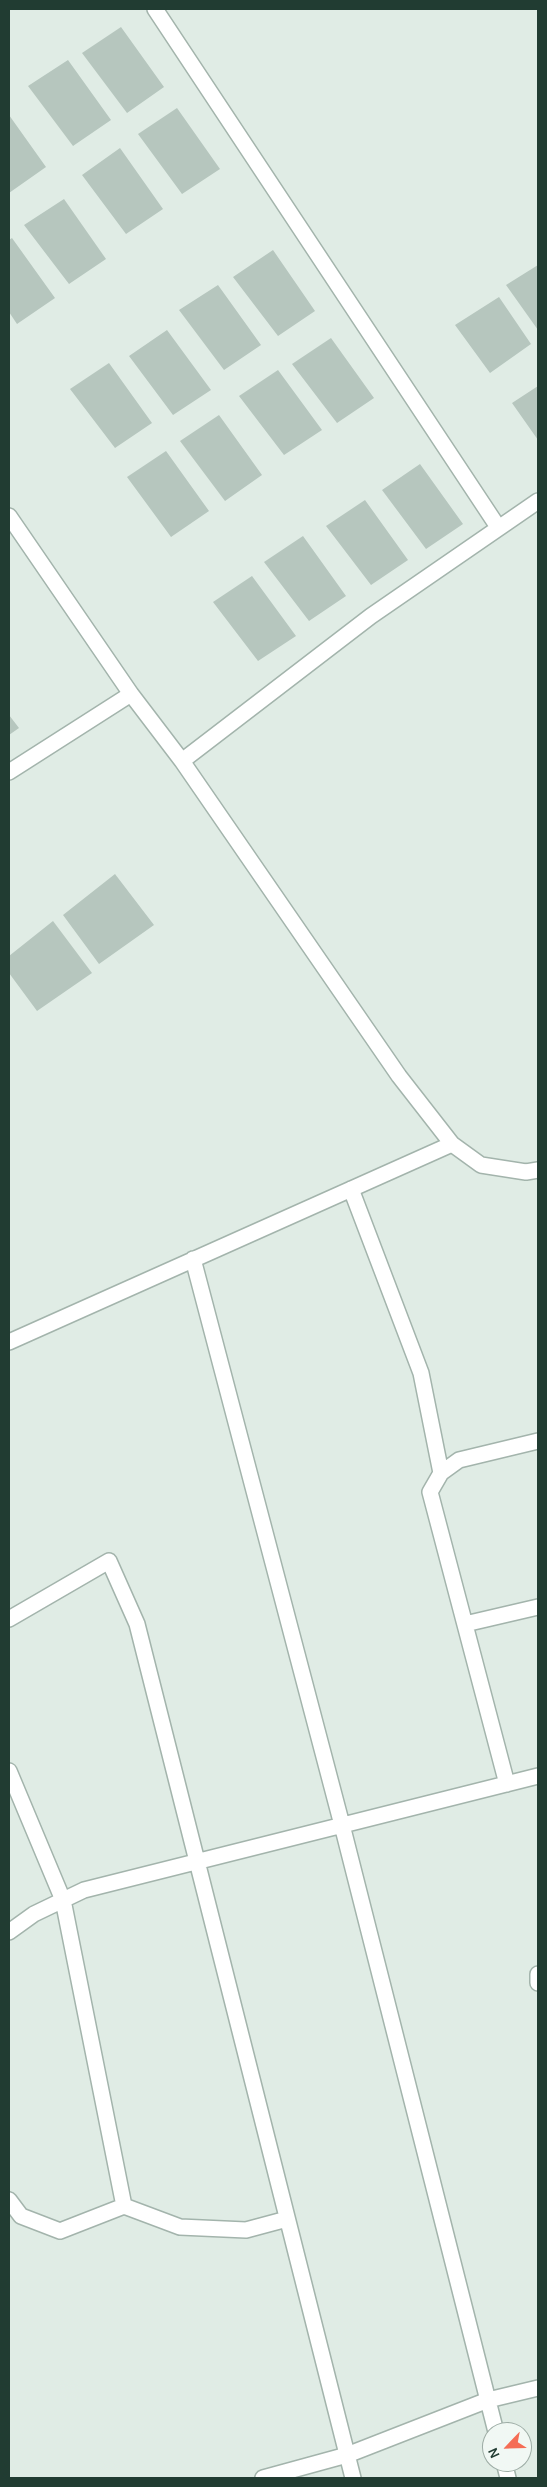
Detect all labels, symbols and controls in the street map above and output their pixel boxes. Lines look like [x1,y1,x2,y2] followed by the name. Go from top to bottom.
[482,2422,532,2472] north arrow
[484,2445,504,2461] text: N

